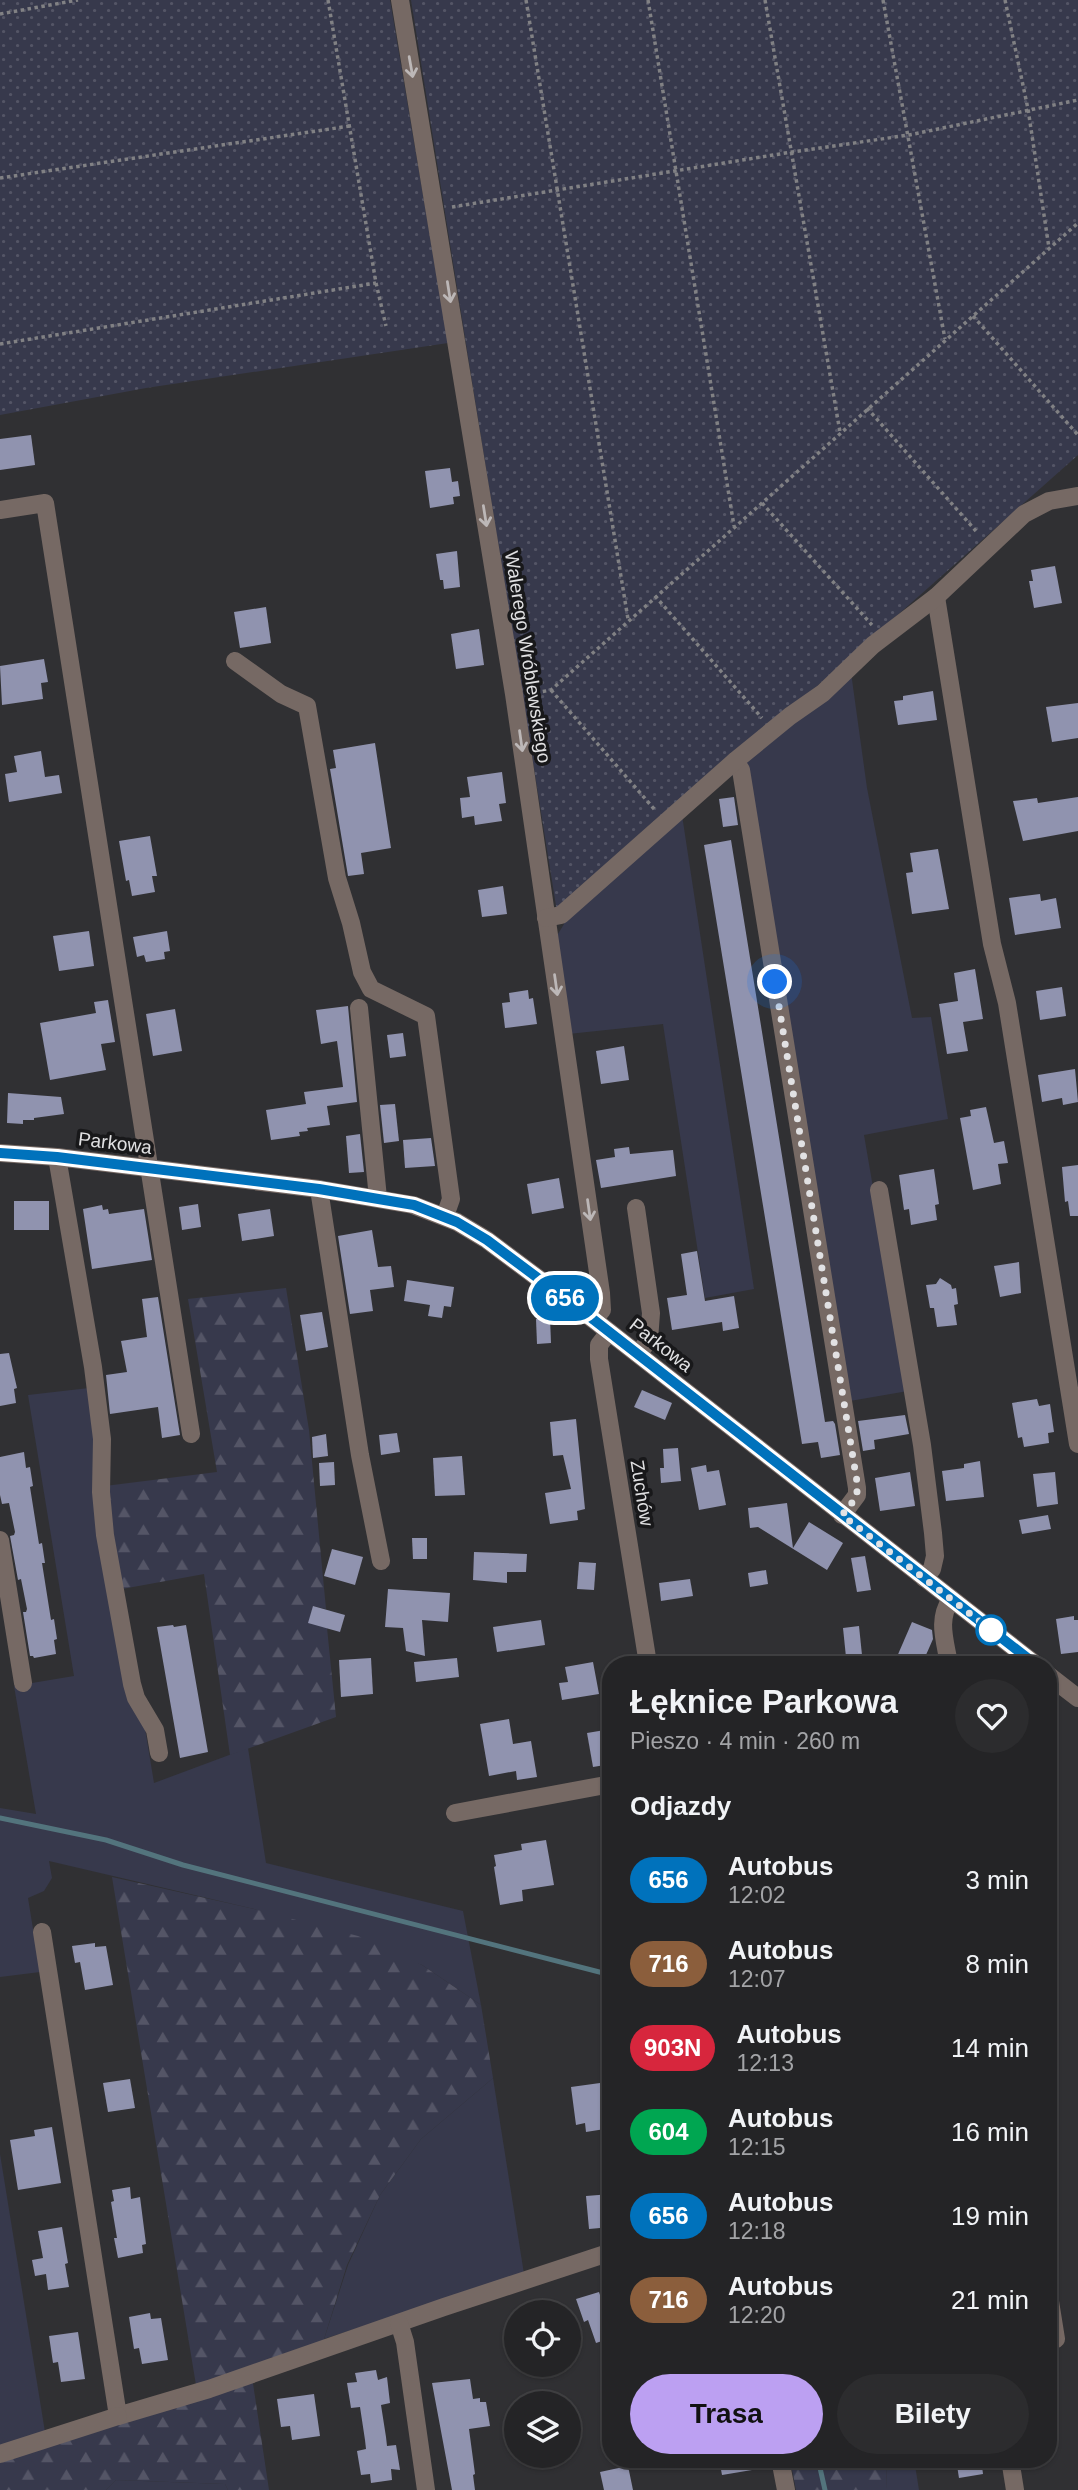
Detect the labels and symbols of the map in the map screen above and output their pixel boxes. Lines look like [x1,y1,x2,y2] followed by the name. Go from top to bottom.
[405,55,418,78] one-way arrow
[443,280,456,303] one-way arrow
[479,504,492,527] one-way arrow
[501,549,555,765] street label: Walerego Wróblewskiego
[514,729,527,752] one-way arrow
[757,964,792,999] your location
[550,973,563,996] one-way arrow
[77,1128,153,1158] street label: Parkowa
[583,1198,596,1221] one-way arrow
[525,1275,605,1321] line badge: 656
[625,1314,697,1376] street label: Parkowa
[626,1459,658,1528] street label: Zuchów
[976,1615,1006,1645] unlabelled marker

